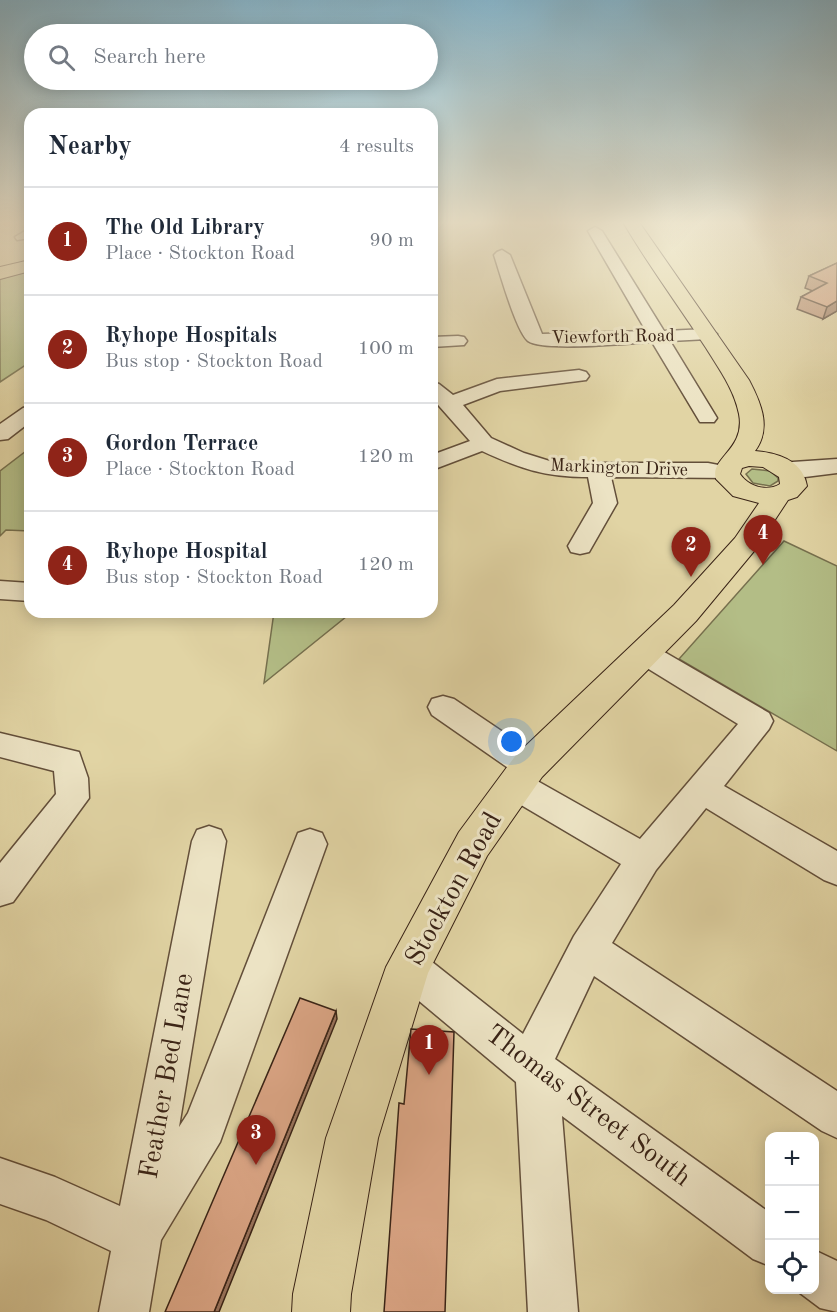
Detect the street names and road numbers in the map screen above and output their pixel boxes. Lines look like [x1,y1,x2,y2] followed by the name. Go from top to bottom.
[551,327,675,347] street label: Viewforth Road
[550,457,688,479] street label: Markington Drive
[401,808,507,970] street label: Stockton Road
[136,971,198,1181] street label: Feather Bed Lane
[480,1020,696,1192] street label: Thomas Street South

